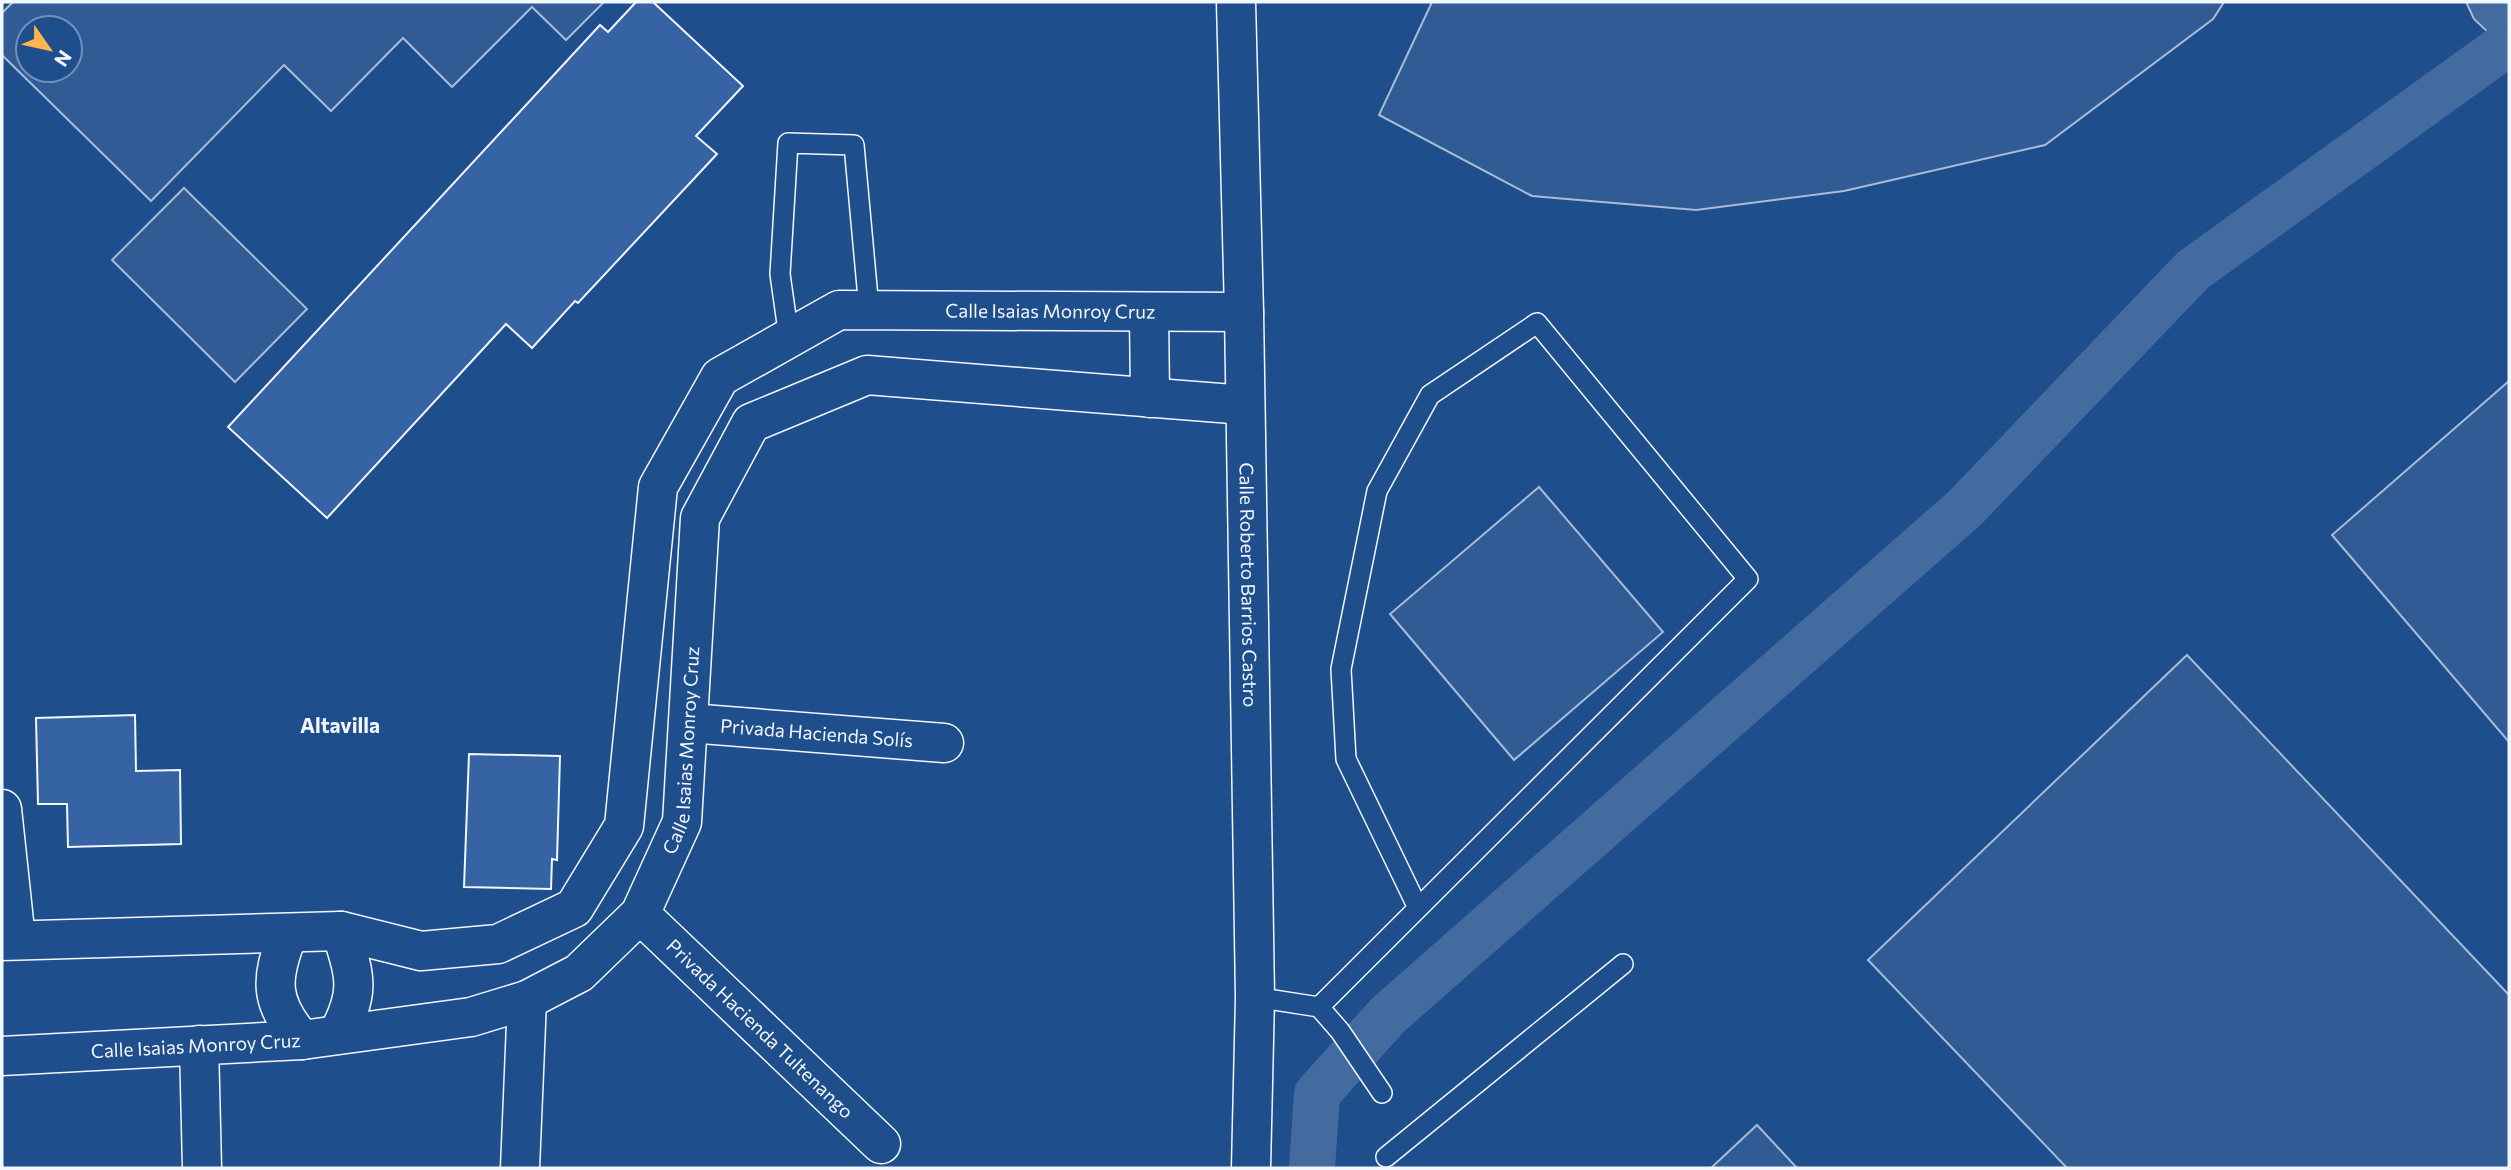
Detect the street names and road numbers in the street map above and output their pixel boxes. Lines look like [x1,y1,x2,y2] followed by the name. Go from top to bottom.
[945,299,1156,323] street label: Calle Isaias Monroy Cruz
[1235,462,1262,708] street label: Calle Roberto Barrios Castro
[657,646,703,858] street label: Calle Isaias Monroy Cruz
[719,713,914,752] street label: Privada Hacienda Solís
[662,934,859,1123] street label: Privada Hacienda Tultenango
[90,1028,301,1062] street label: Calle Isaias Monroy Cruz

